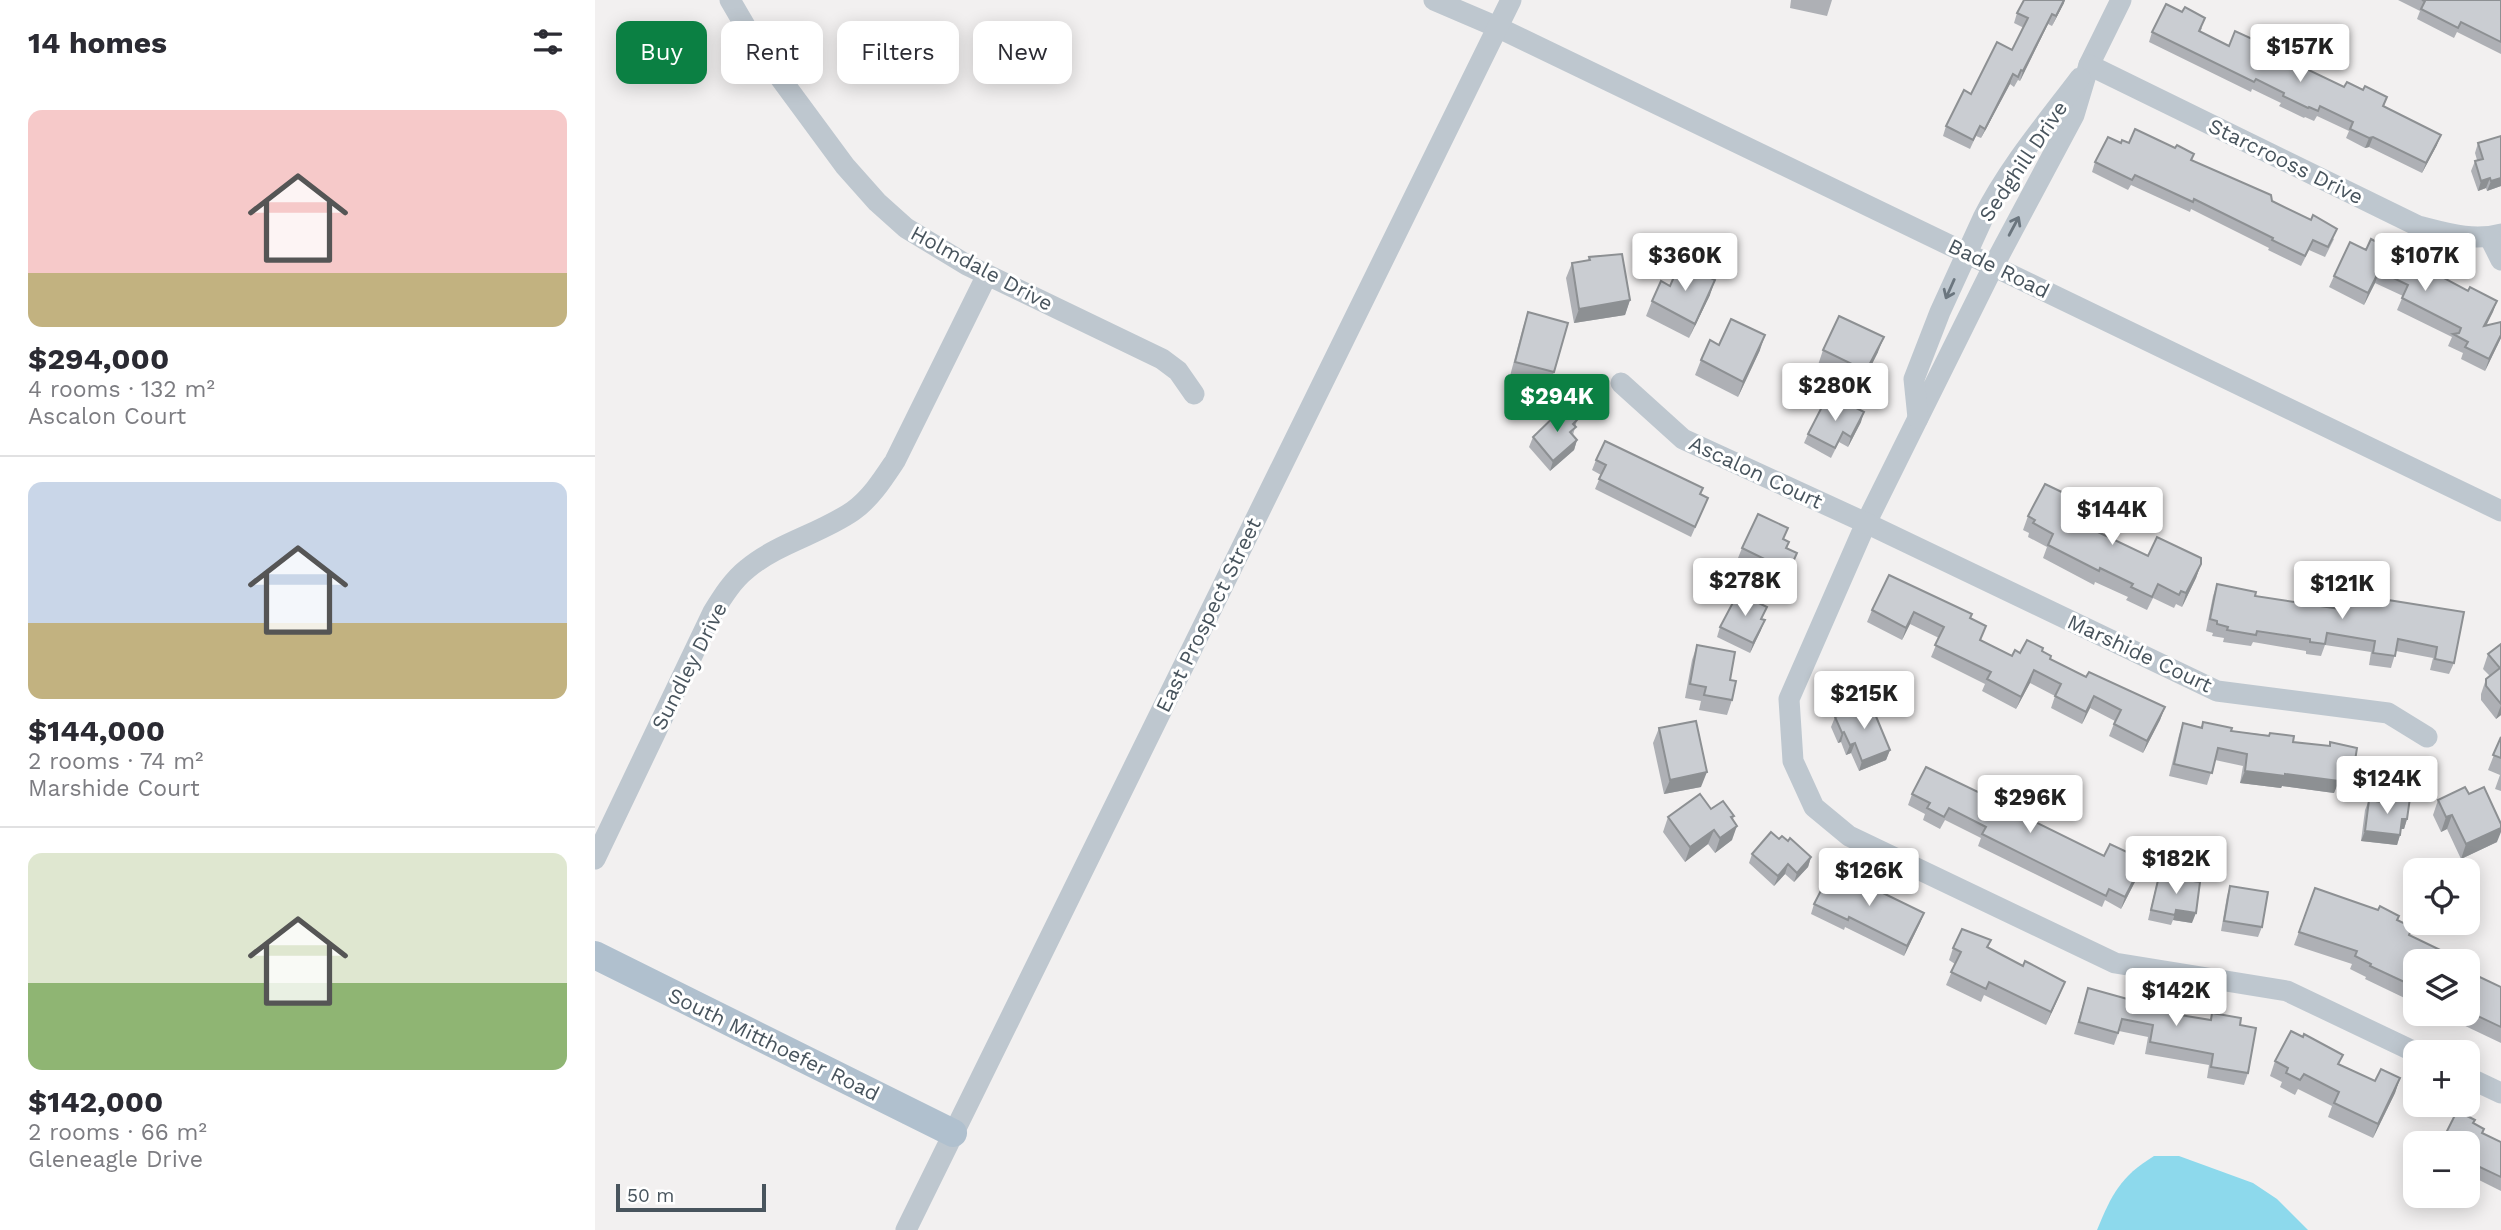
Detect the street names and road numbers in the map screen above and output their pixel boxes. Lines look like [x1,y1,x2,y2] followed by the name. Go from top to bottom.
[1973,96,2073,226] street label: Sedghill Drive
[2205,113,2367,209] street label: Starcrooss Drive
[907,220,1057,316] street label: Holmdale Drive
[1944,233,2054,303] street label: Bade Road
[1685,430,1827,514] street label: Ascalon Court
[1150,514,1266,716] street label: East Prospect Street
[646,598,732,734] street label: Sundley Drive
[2064,609,2216,698] street label: Marshide Court
[664,982,884,1106] street label: South Mitthoefer Road

